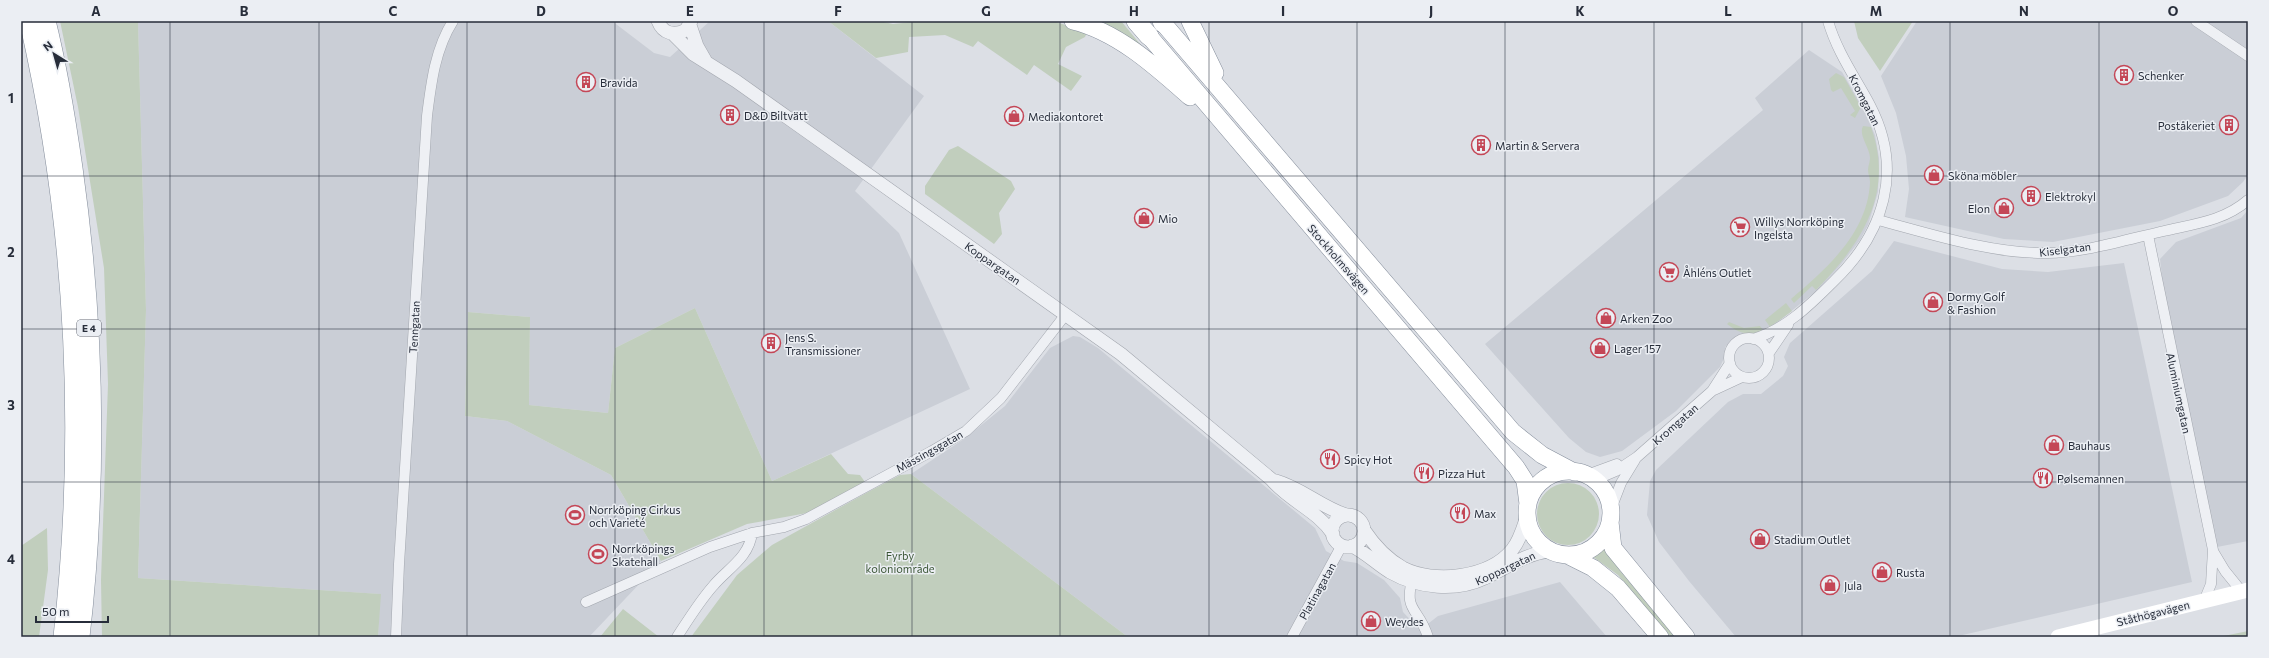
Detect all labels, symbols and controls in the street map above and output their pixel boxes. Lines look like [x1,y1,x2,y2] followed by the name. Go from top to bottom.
[91,3,101,19] text: A
[240,3,249,19] text: B
[389,3,398,19] text: C
[536,3,546,19] text: D
[686,3,694,19] text: E
[834,3,842,19] text: F
[981,3,991,19] text: G
[1129,3,1139,19] text: H
[1281,3,1285,19] text: I
[1429,3,1433,19] text: J
[1575,3,1585,19] text: K
[1724,3,1732,19] text: L
[1870,3,1882,19] text: M
[2019,3,2029,19] text: N
[2168,3,2179,19] text: O
[34,34,74,74] north arrow
[40,38,55,53] text: N
[2113,64,2135,86] building icon: Schenker
[2138,69,2185,82] place label: Schenker
[575,71,597,93] building icon: Bravida
[1847,72,1883,128] street label: Kromgatan
[600,76,638,89] place label: Bravida
[8,90,14,106] text: 1
[719,104,741,126] building icon: D&D Biltvätt
[1003,105,1025,127] shop icon: Mediakontoret
[744,109,808,122] place label: D&D Biltvätt
[1028,110,1104,123] place label: Mediakontoret
[2218,114,2240,136] building icon: Poståkeriet
[2158,119,2215,132] place label: Poståkeriet
[1470,134,1492,156] building icon: Martin & Servera
[1495,139,1579,152] place label: Martin & Servera
[1923,164,1945,186] shop icon: Sköna möbler
[1948,169,2017,182] place label: Sköna möbler
[2020,185,2042,207] building icon: Elektrokyl
[2045,190,2096,203] place label: Elektrokyl
[1993,197,2015,219] shop icon: Elon
[1968,202,1990,215] place label: Elon
[1133,207,1155,229] shop icon: Mio
[1158,212,1178,225] place label: Mio
[1754,215,1844,241] place label: Willys Norrköping Ingelsta
[1729,216,1751,238] supermarket icon: Willys Norrköping Ingelsta
[1305,221,1373,297] street label: Stockholmsvägen
[963,239,1023,287] street label: Koppargatan
[2038,239,2092,259] street label: Kiselgatan
[7,244,15,260] text: 2
[1658,261,1680,283] supermarket icon: Åhléns Outlet
[1683,265,1752,279] place label: Åhléns Outlet
[1947,290,2006,316] place label: Dormy Golf & Fashion
[1922,291,1944,313] shop icon: Dormy Golf & Fashion
[406,300,422,354] street label: Tenngatan
[1595,307,1617,329] shop icon: Arken Zoo
[1620,312,1673,325] place label: Arken Zoo
[77,320,101,336] road number: E 4
[785,331,861,357] place label: Jens S. Transmissioner
[760,332,782,354] building icon: Jens S. Transmissioner
[1589,337,1611,359] shop icon: Lager 157
[1614,342,1661,355] place label: Lager 157
[2164,352,2194,434] street label: Aluminiumgatan
[7,397,15,413] text: 3
[1650,401,1700,447] street label: Kromgatan
[893,427,965,475] street label: Mässingsgatan
[2043,434,2065,456] shop icon: Bauhaus
[2068,439,2110,452] place label: Bauhaus
[1319,448,1341,470] restaurant icon: Spicy Hot
[1344,453,1393,466] place label: Spicy Hot
[1413,462,1435,484] restaurant icon: Pizza Hut
[1438,467,1486,480] place label: Pizza Hut
[2032,467,2054,489] restaurant icon: Pølsemannen
[2057,472,2124,485] place label: Pølsemannen
[1449,502,1471,524] restaurant icon: Max
[589,503,681,529] place label: Norrköping Cirkus och Varieté
[564,504,586,526] sports icon: Norrköping Cirkus och Varieté
[1474,507,1496,520] place label: Max
[1749,528,1771,550] shop icon: Stadium Outlet
[1774,533,1851,546] place label: Stadium Outlet
[612,542,675,568] place label: Norrköpings Skatehall
[587,543,609,565] sports icon: Norrköpings Skatehall
[1473,548,1537,588] street label: Koppargatan
[865,549,935,575] park label: Fyrby koloniområde
[7,551,15,567] text: 4
[1296,560,1338,622] street label: Platinagatan
[1871,561,1893,583] shop icon: Rusta
[1896,566,1925,579] place label: Rusta
[1819,574,1841,596] shop icon: Jula
[1844,579,1862,593] place label: Jula
[36,598,108,624] scale bar
[2115,598,2191,628] street label: Ståthögavägen
[42,604,70,618] text: 50 m
[1360,610,1382,632] shop icon: Weydes
[1385,615,1424,628] place label: Weydes

